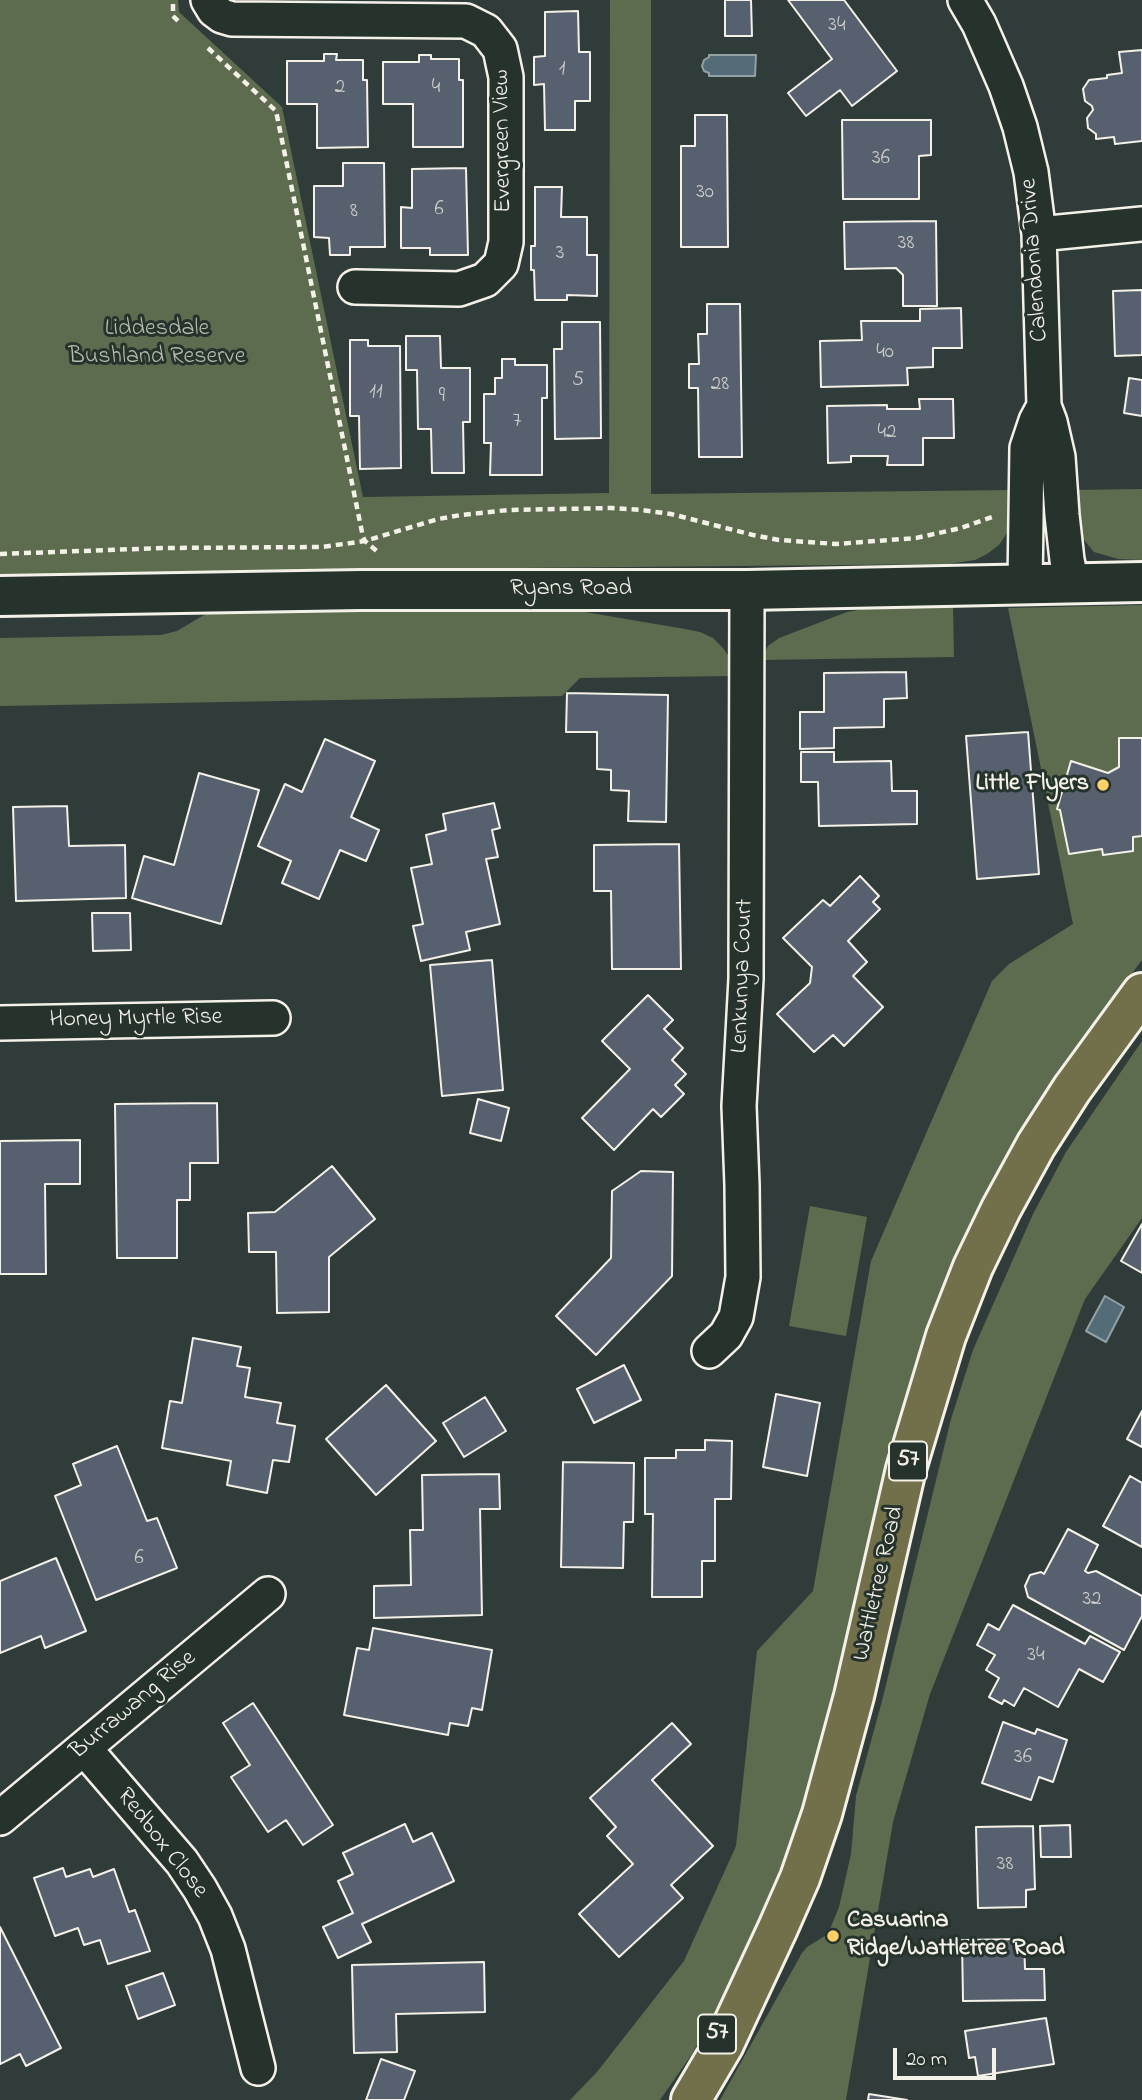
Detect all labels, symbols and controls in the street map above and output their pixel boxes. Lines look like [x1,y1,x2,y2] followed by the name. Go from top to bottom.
[828,14,846,40] house number: 34
[559,58,565,84] house number: 1
[488,69,520,213] street label: Evergreen View
[335,76,345,102] house number: 2
[432,76,440,102] house number: 4
[872,147,890,173] house number: 36
[1016,177,1056,343] street label: Calendonia Drive
[696,181,714,207] house number: 30
[434,198,444,224] house number: 6
[350,200,358,226] house number: 8
[898,232,914,258] house number: 38
[556,242,564,268] house number: 3
[69,316,245,372] park label: Liddesdale Bushland Reserve
[876,341,894,367] house number: 40
[572,369,584,395] house number: 5
[711,373,729,399] house number: 28
[369,381,383,407] house number: 11
[439,385,445,411] house number: 9
[513,410,521,436] house number: 7
[877,421,897,447] house number: 42
[510,576,632,604] street label: Ryans Road
[976,771,1089,799] place label: Little Flyers
[1095,777,1111,793] marker: Little Flyers
[727,898,761,1054] street label: Lenkunya Court
[49,1004,223,1036] street label: Honey Myrtle Rise
[889,1442,927,1480] road number: 57
[848,1504,912,1664] street label: Wattletree Road
[134,1547,144,1573] house number: 6
[1082,1588,1102,1614] house number: 32
[1027,1644,1045,1670] house number: 34
[65,1645,203,1767] street label: Burrawang Rise
[1014,1746,1032,1772] house number: 36
[109,1783,213,1905] street label: Redbox Close
[997,1853,1013,1879] house number: 38
[847,1908,1065,1964] place label: Casuarina Ridge/Wattletree Road
[825,1928,841,1944] marker: Casuarina Ridge/Wattletree Road
[698,2014,736,2054] road number: 57
[897,2034,1000,2078] scale bar
[906,2045,947,2075] text: 20 m

